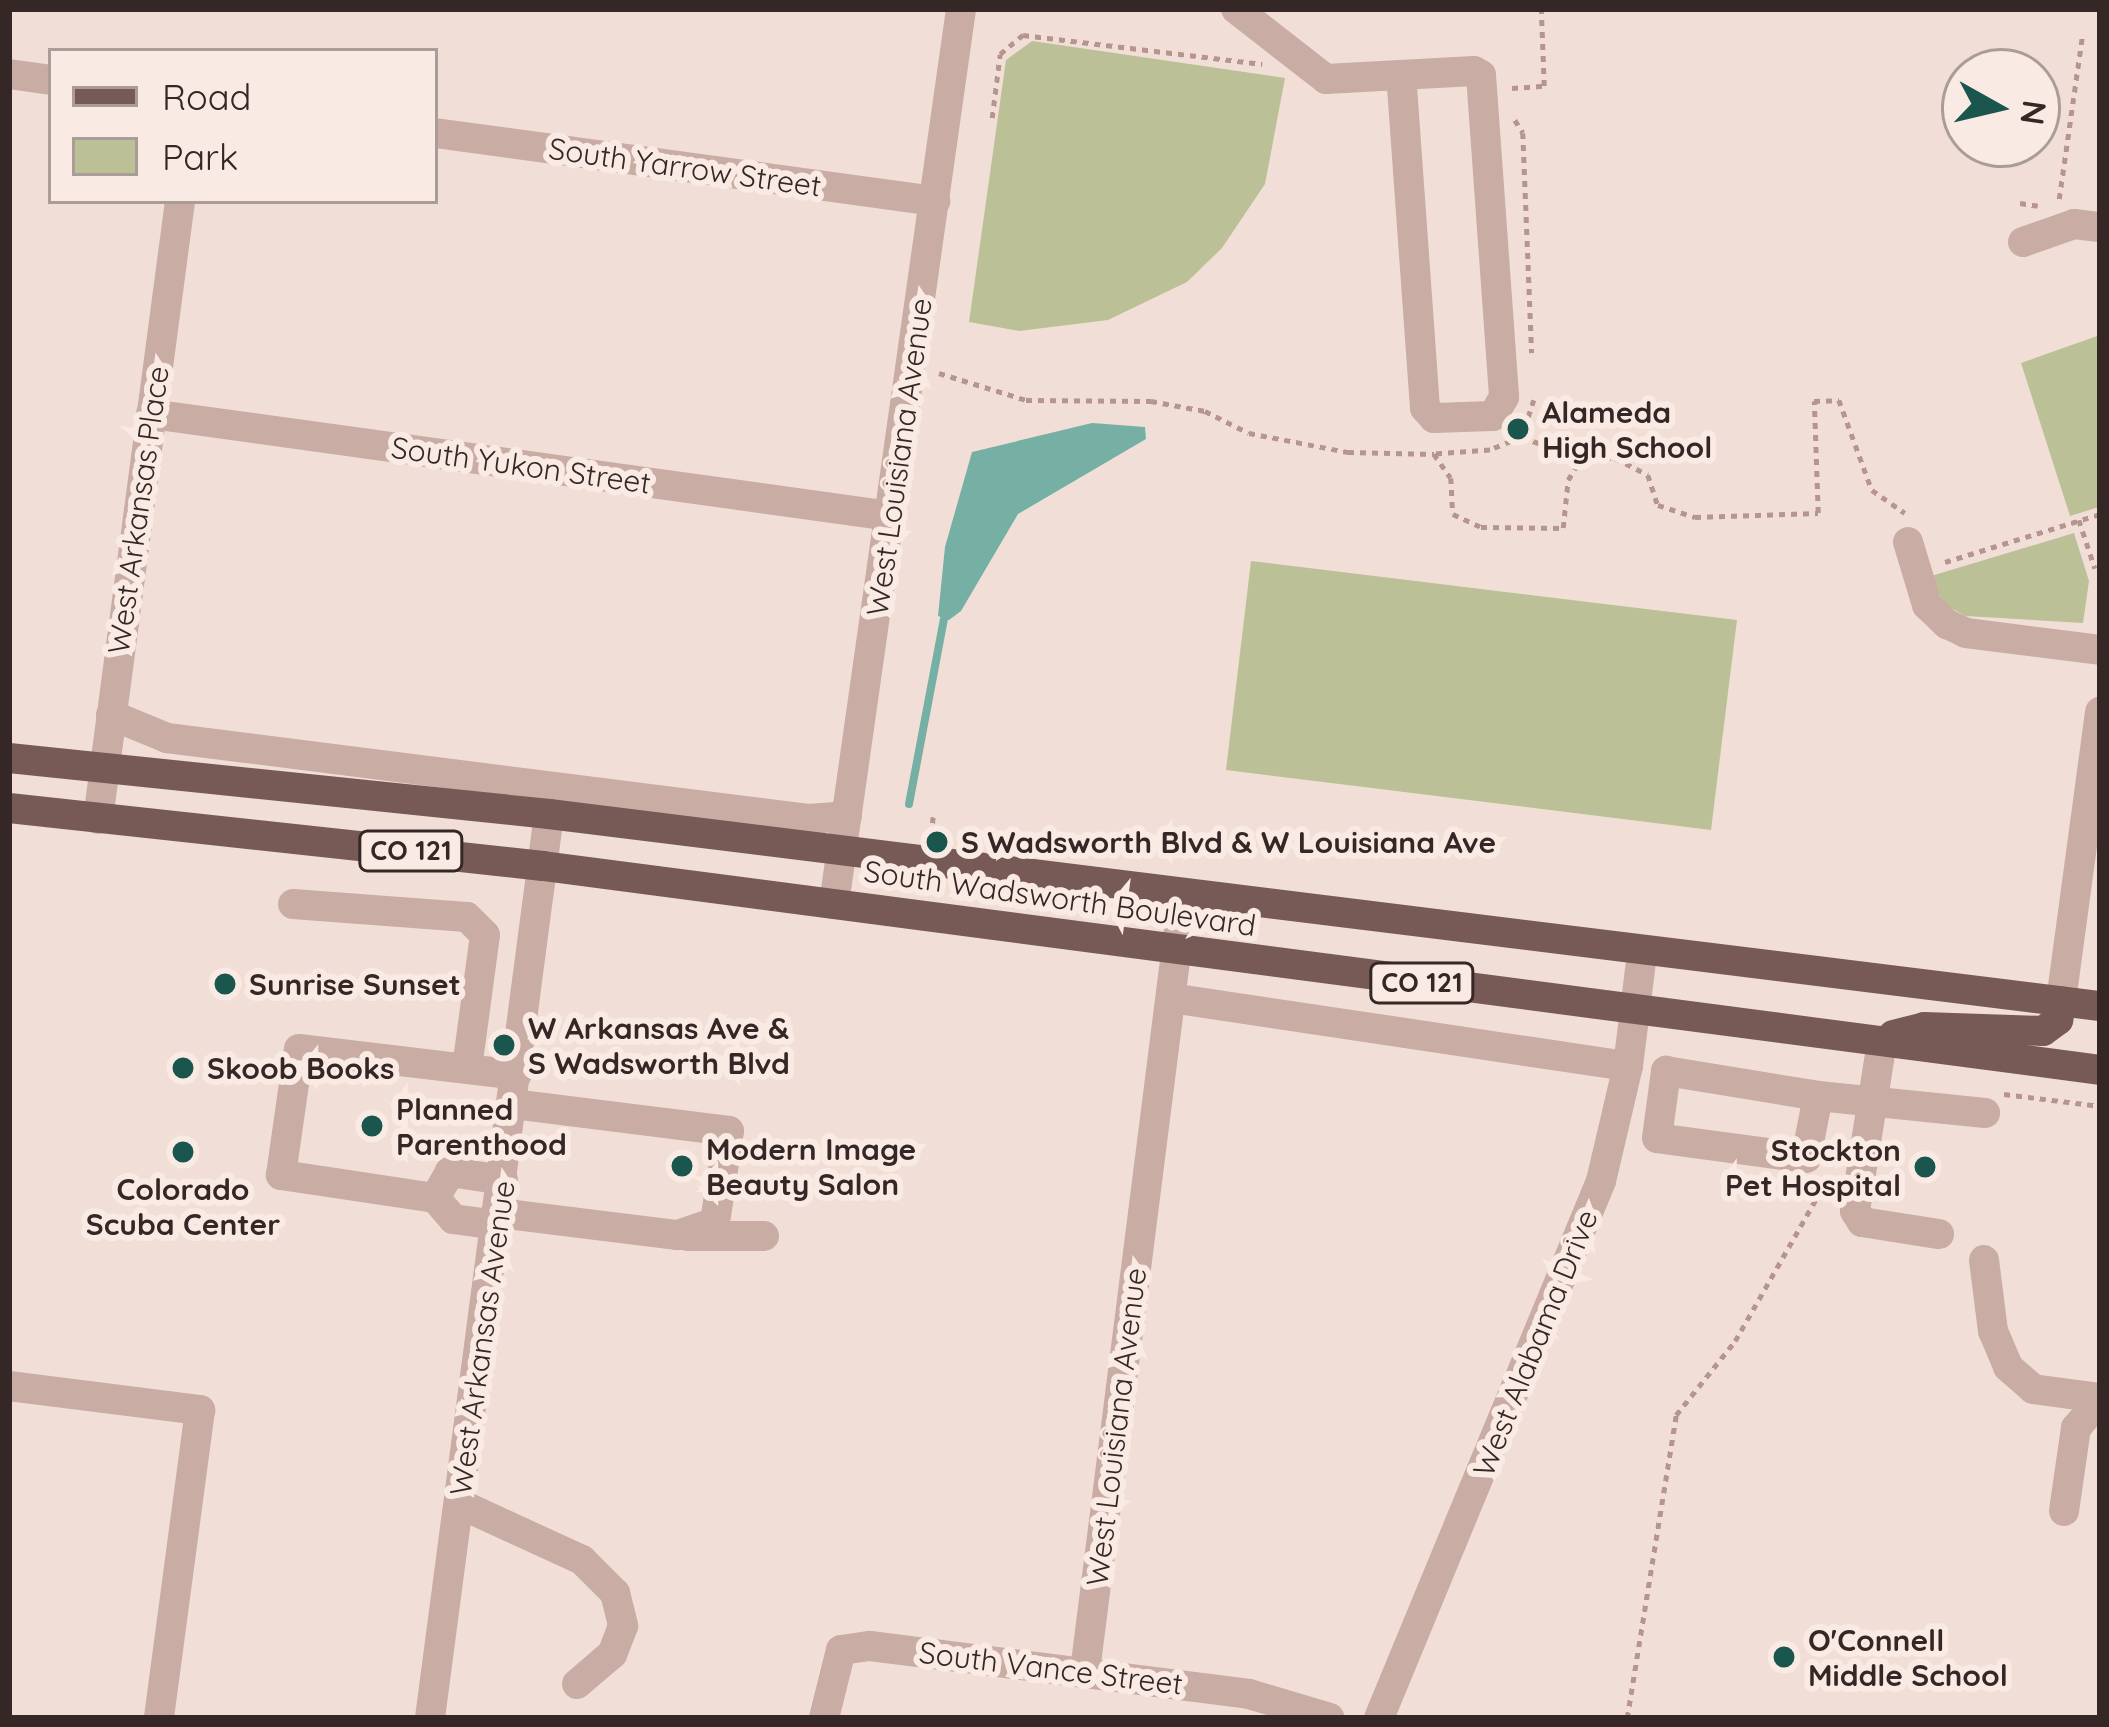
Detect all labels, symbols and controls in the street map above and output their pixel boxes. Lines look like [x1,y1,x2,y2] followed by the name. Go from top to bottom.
[48,48,438,204] legend
[1941,48,2061,168] north arrow
[162,74,251,119] text: Road
[2012,98,2056,128] text: N
[546,130,824,204] street label: South Yarrow Street
[162,134,238,179] text: Park
[859,296,939,618] street label: West Louisiana Avenue
[100,364,176,656] street label: West Arkansas Place
[1542,394,1712,464] place label: Alameda High School
[1505,416,1531,442] marker: Alameda High School
[389,429,653,501] street label: South Yukon Street
[961,824,1496,860] place label: S Wadsworth Blvd & W Louisiana Ave
[924,829,950,855] marker: S Wadsworth Blvd & W Louisiana Ave
[357,830,465,872] road number: CO 121
[862,853,1258,943] street label: South Wadsworth Boulevard
[1368,962,1476,1004] road number: CO 121
[249,966,461,1002] place label: Sunrise Sunset
[212,971,238,997] marker: Sunrise Sunset
[528,1010,790,1080] place label: W Arkansas Ave & S Wadsworth Blvd
[491,1032,517,1058] marker: W Arkansas Ave & S Wadsworth Blvd
[207,1050,394,1086] place label: Skoob Books
[170,1055,196,1081] marker: Skoob Books
[396,1091,567,1162] place label: Planned Parenthood
[359,1113,385,1139] marker: Planned Parenthood
[706,1131,916,1202] place label: Modern Image Beauty Salon
[1725,1132,1901,1202] place label: Stockton Pet Hospital
[170,1139,196,1165] marker: Colorado Scuba Center
[669,1153,695,1179] marker: Modern Image Beauty Salon
[1912,1154,1938,1180] marker: Stockton Pet Hospital
[86,1171,280,1242] place label: Colorado Scuba Center
[442,1178,522,1498] street label: West Arkansas Avenue
[1465,1204,1605,1482] street label: West Alabama Drive
[1079,1266,1153,1588] street label: West Louisiana Avenue
[1808,1622,2008,1692] place label: O'Connell Middle School
[917,1634,1185,1702] street label: South Vance Street
[1771,1644,1797,1670] marker: O'Connell Middle School

